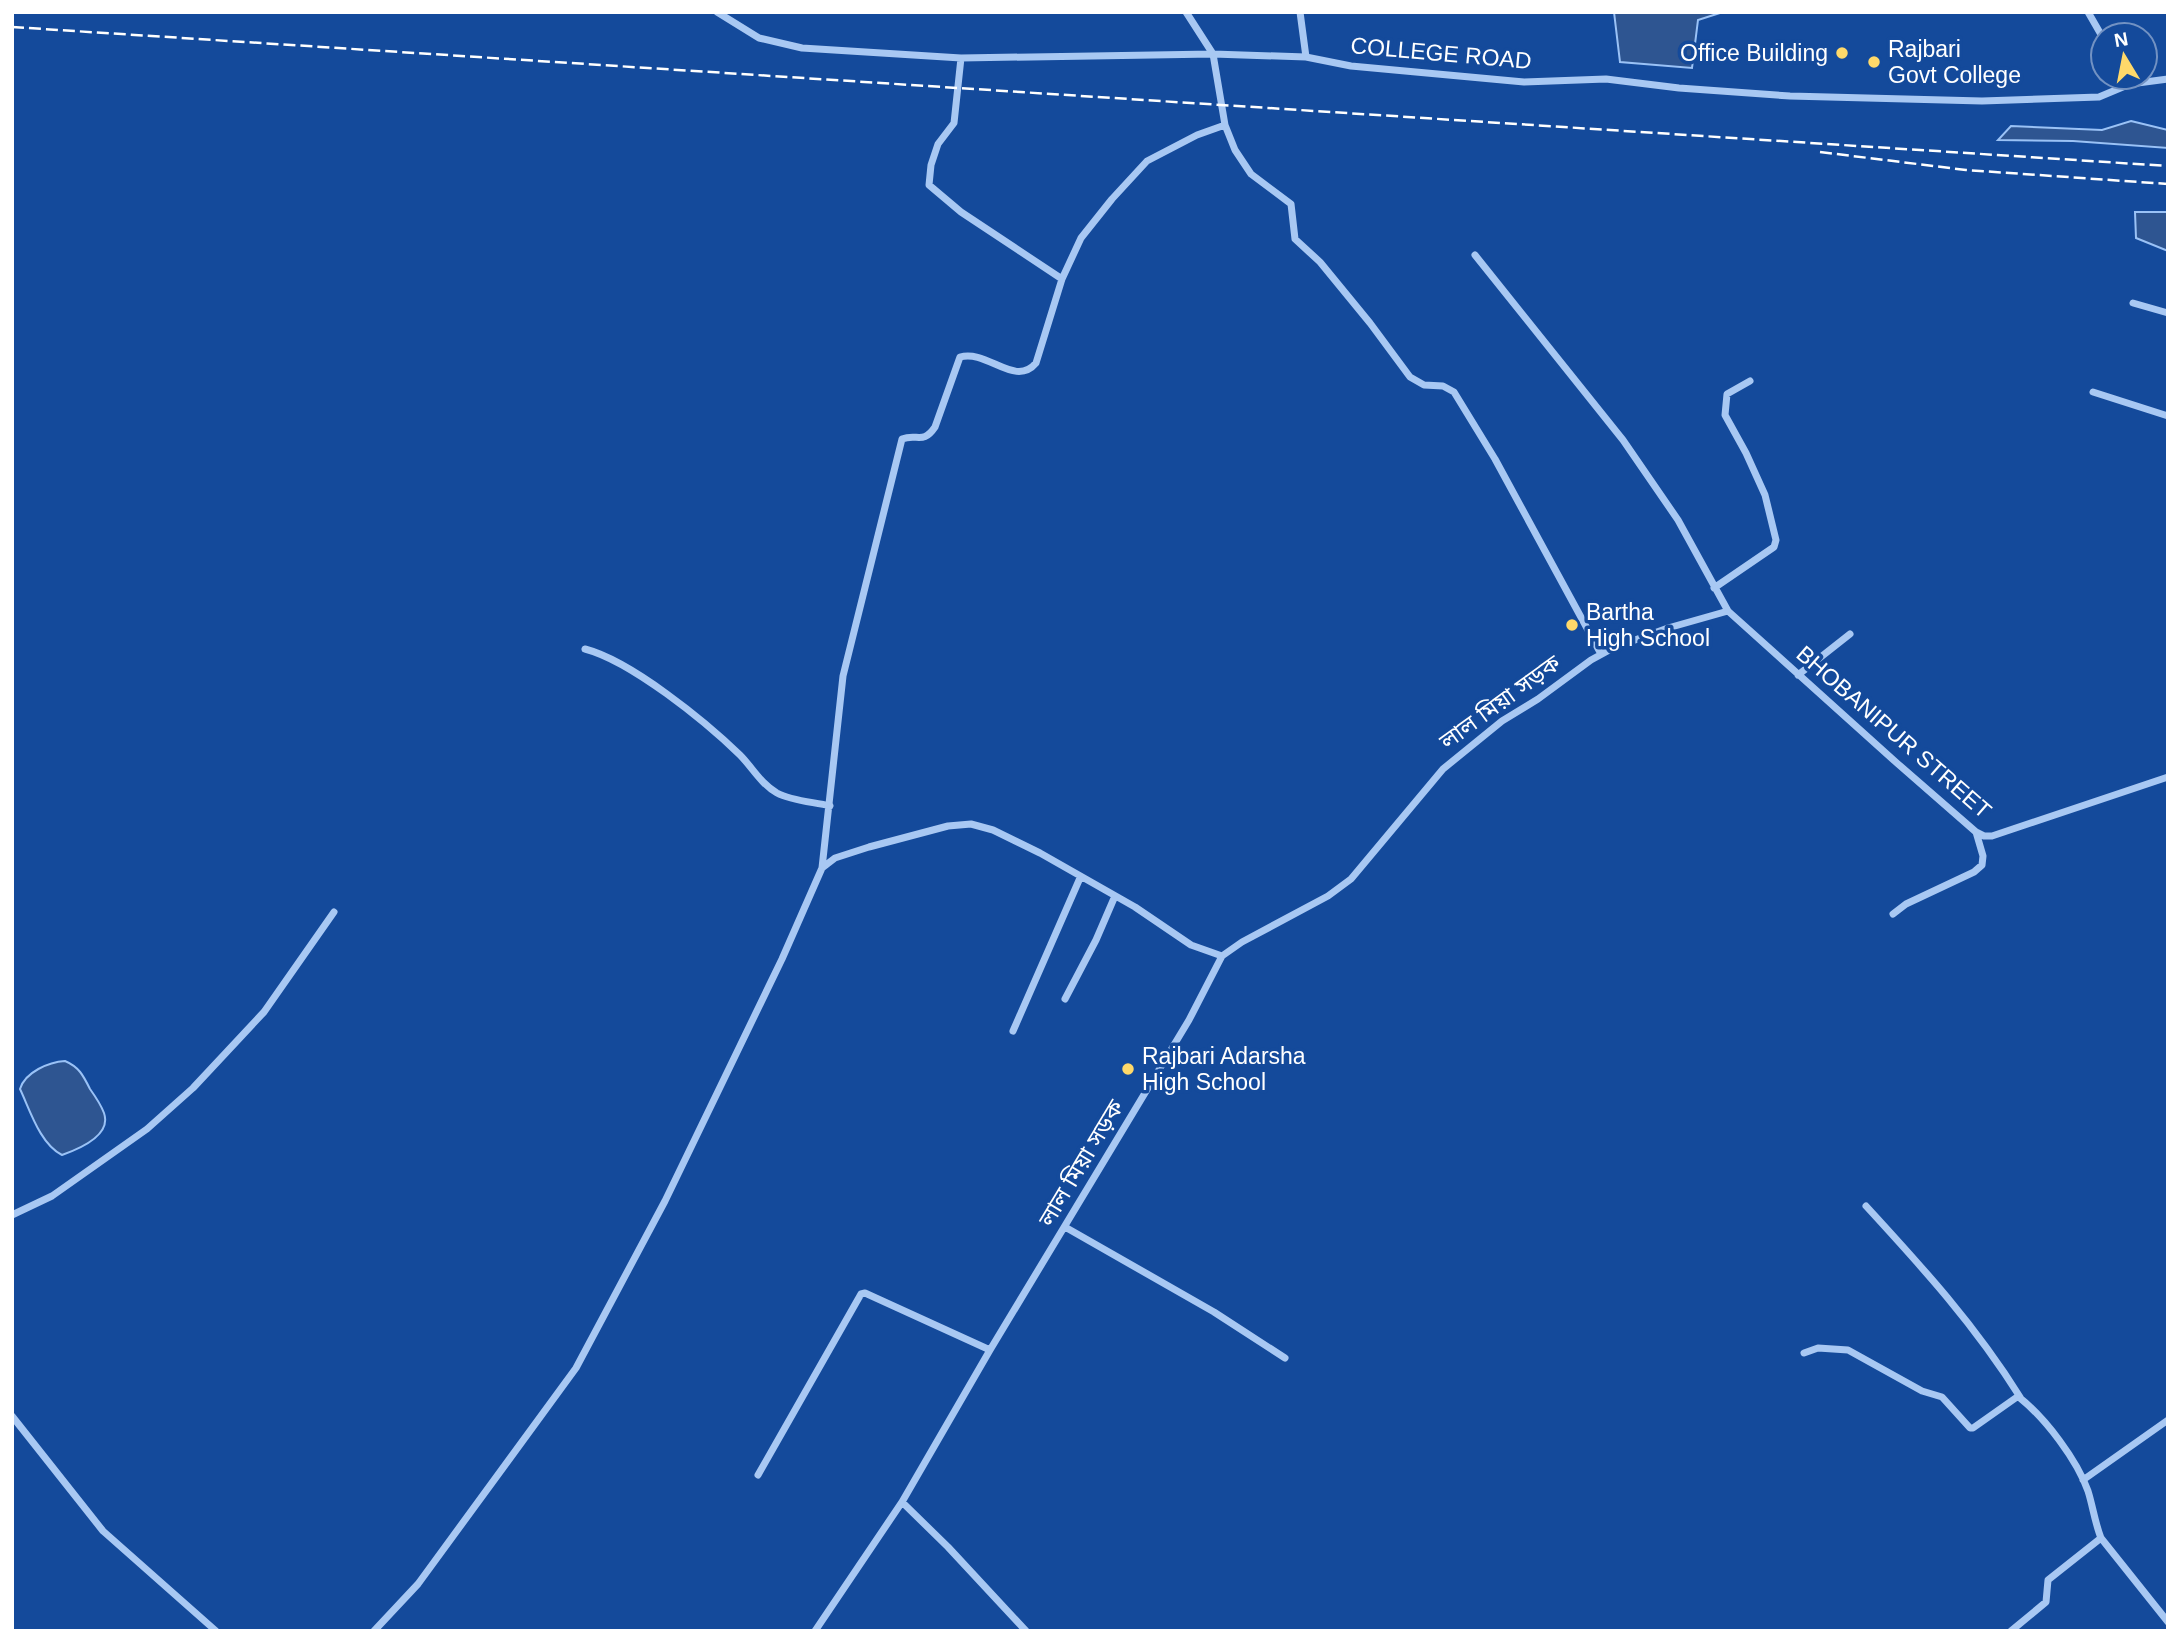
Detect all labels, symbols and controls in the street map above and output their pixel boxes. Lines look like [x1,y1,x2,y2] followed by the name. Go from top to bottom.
[2089,21,2159,91] north arrow
[2113,28,2130,51] text: N
[1349,32,1533,74] street label: COLLEGE ROAD
[1888,36,2021,88] place label: Rajbari Govt College
[1680,40,1828,66] place label: Office Building
[1834,45,1850,61] marker: Office Building
[1866,54,1882,70] marker: Rajbari Govt College
[1586,599,1710,651] place label: Bartha High School
[1564,617,1580,633] marker: Bartha High School
[1791,640,1997,824] street label: BHOBANIPUR STREET
[1434,649,1566,755] street label: লাল মিয়া সড়ক
[1142,1043,1306,1095] place label: Rajbari Adarsha High School
[1120,1061,1136,1077] marker: Rajbari Adarsha High School
[1033,1095,1129,1232] street label: লাল মিয়া সড়ক

